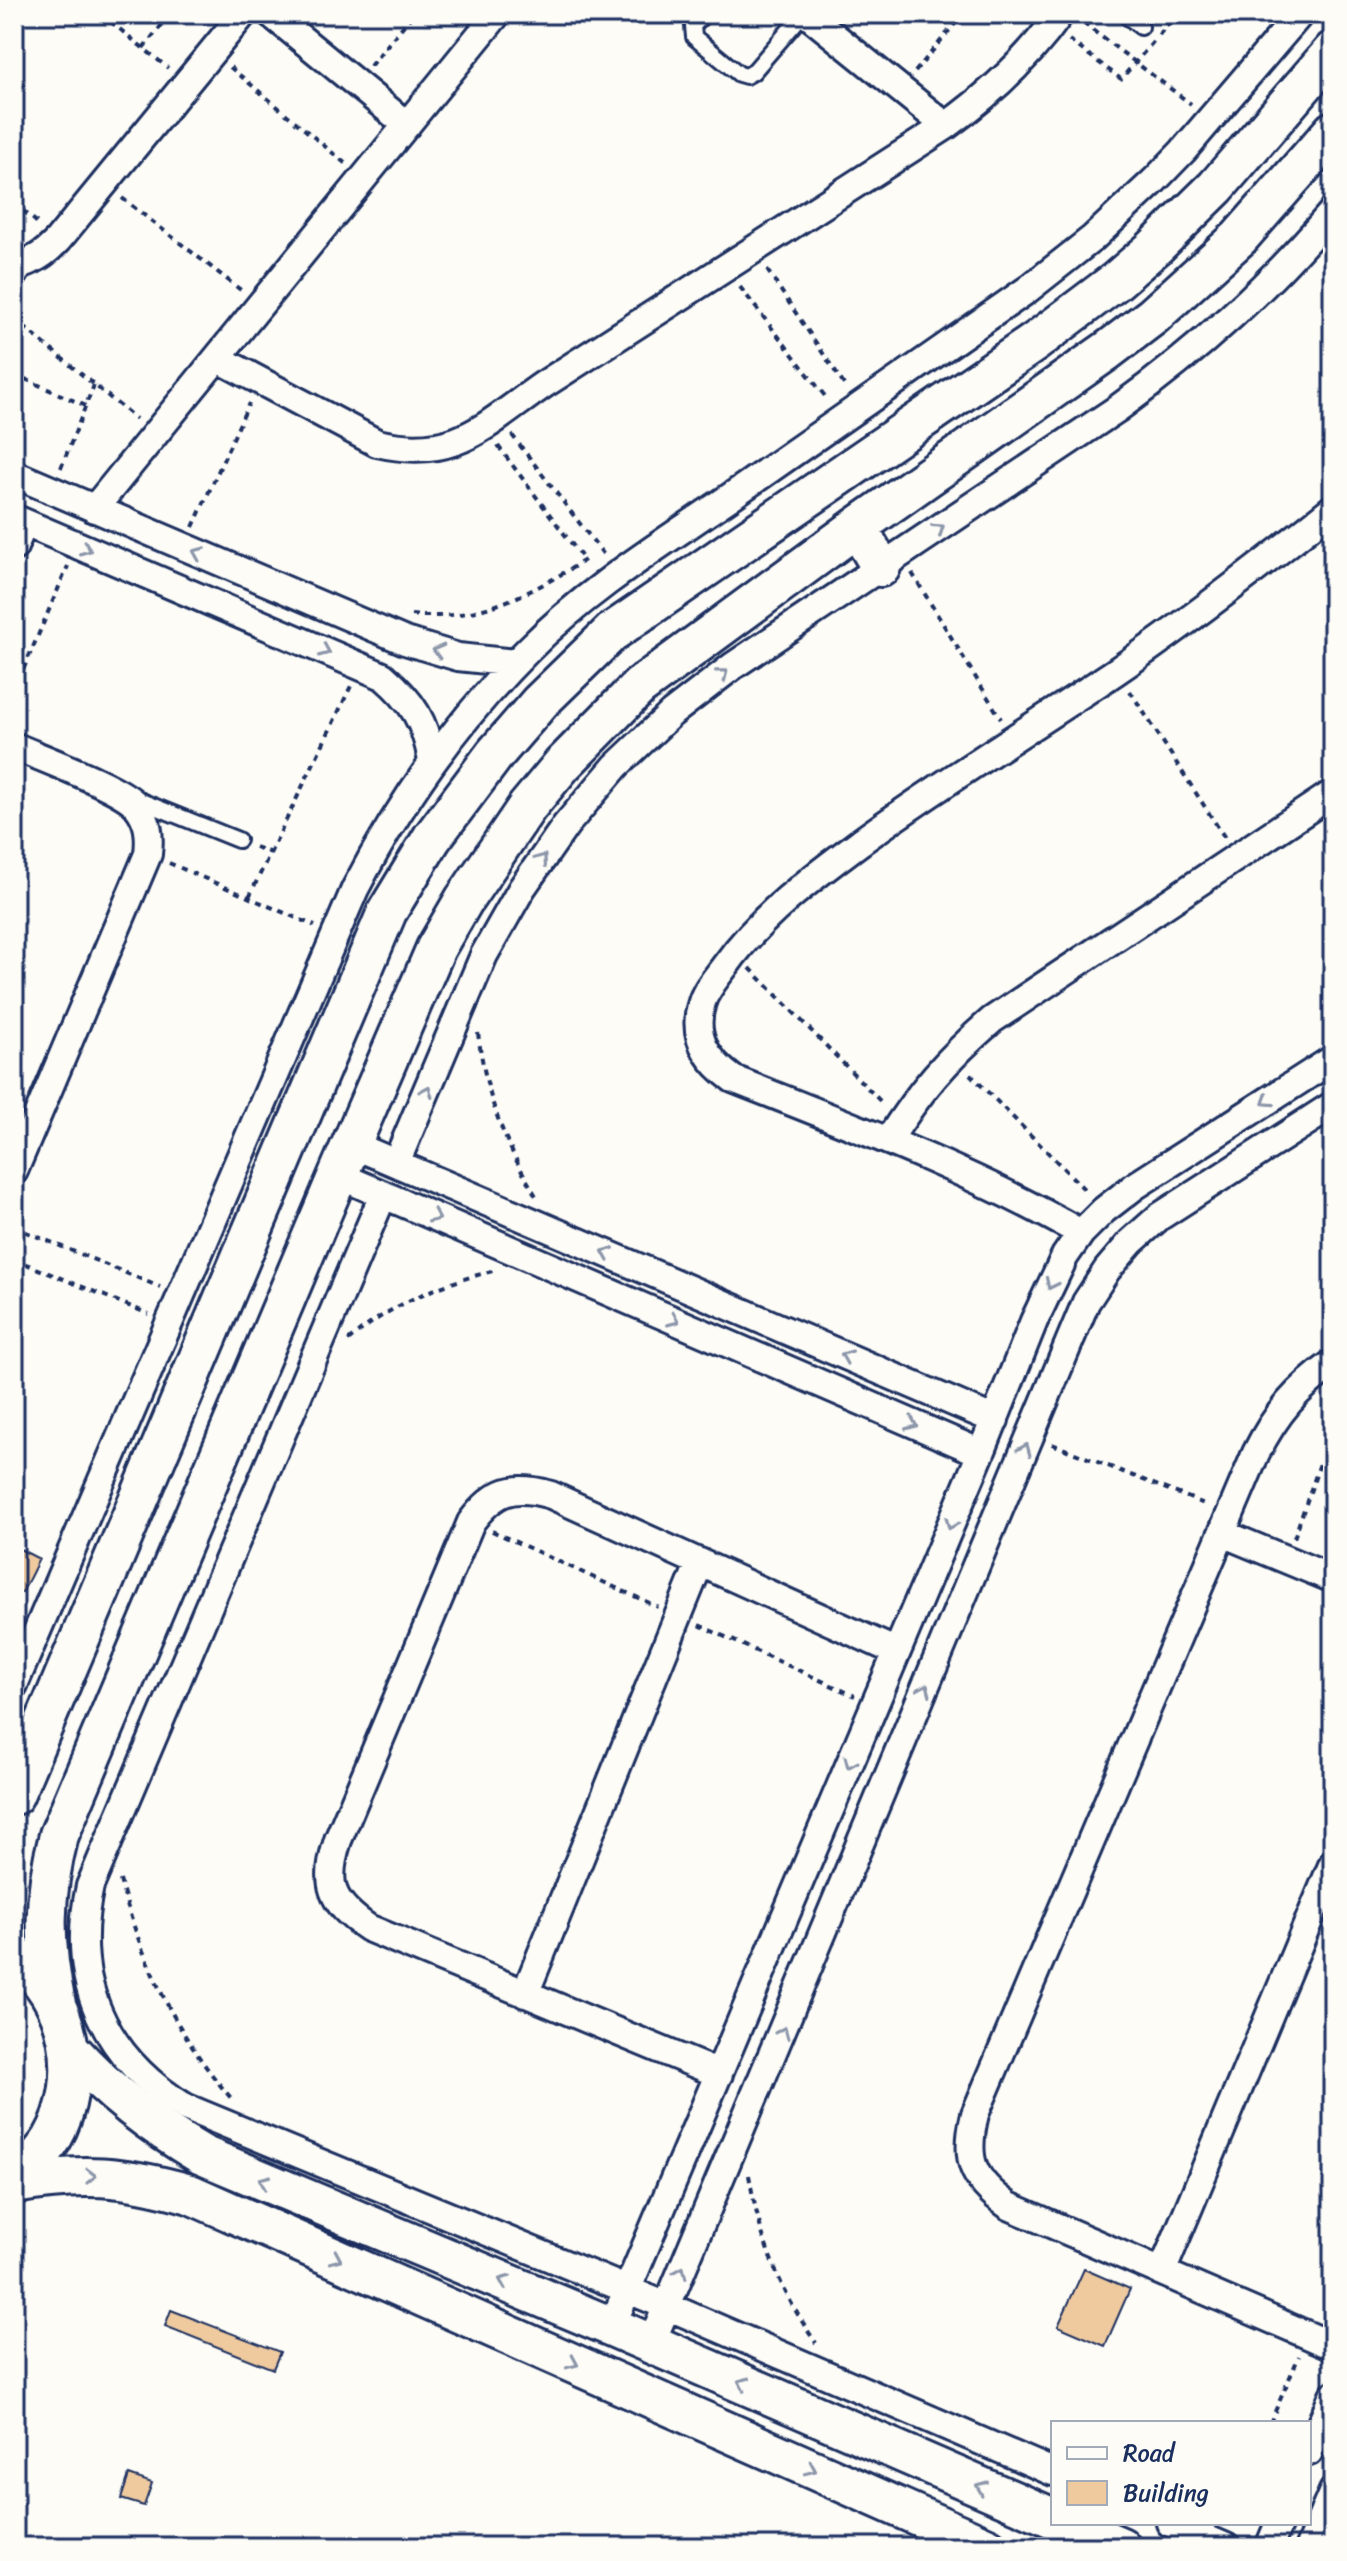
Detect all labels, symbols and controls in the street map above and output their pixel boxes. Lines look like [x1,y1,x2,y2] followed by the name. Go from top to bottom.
[930,524,944,539] one-way arrow
[78,539,92,556] one-way arrow
[191,546,206,562] one-way arrow
[317,641,331,657] one-way arrow
[431,644,445,661] one-way arrow
[714,669,729,683] one-way arrow
[532,853,547,868] one-way arrow
[418,1085,434,1099] one-way arrow
[1262,1092,1276,1107] one-way arrow
[427,1208,441,1224] one-way arrow
[601,1246,616,1262] one-way arrow
[1045,1275,1061,1290] one-way arrow
[666,1311,680,1327] one-way arrow
[840,1349,854,1365] one-way arrow
[904,1414,919,1430] one-way arrow
[1016,1443,1032,1457] one-way arrow
[945,1516,961,1530] one-way arrow
[916,1683,932,1697] one-way arrow
[843,1755,859,1769] one-way arrow
[773,2026,789,2040] one-way arrow
[85,2167,98,2185] one-way arrow
[258,2174,272,2190] one-way arrow
[328,2249,342,2265] one-way arrow
[672,2266,688,2280] one-way arrow
[498,2275,512,2291] one-way arrow
[565,2354,580,2370] one-way arrow
[737,2377,751,2393] one-way arrow
[1051,2421,1311,2525] legend
[1123,2432,1177,2474] text: Road
[803,2459,817,2475] one-way arrow
[1123,2472,1209,2514] text: Building
[975,2480,990,2496] one-way arrow

